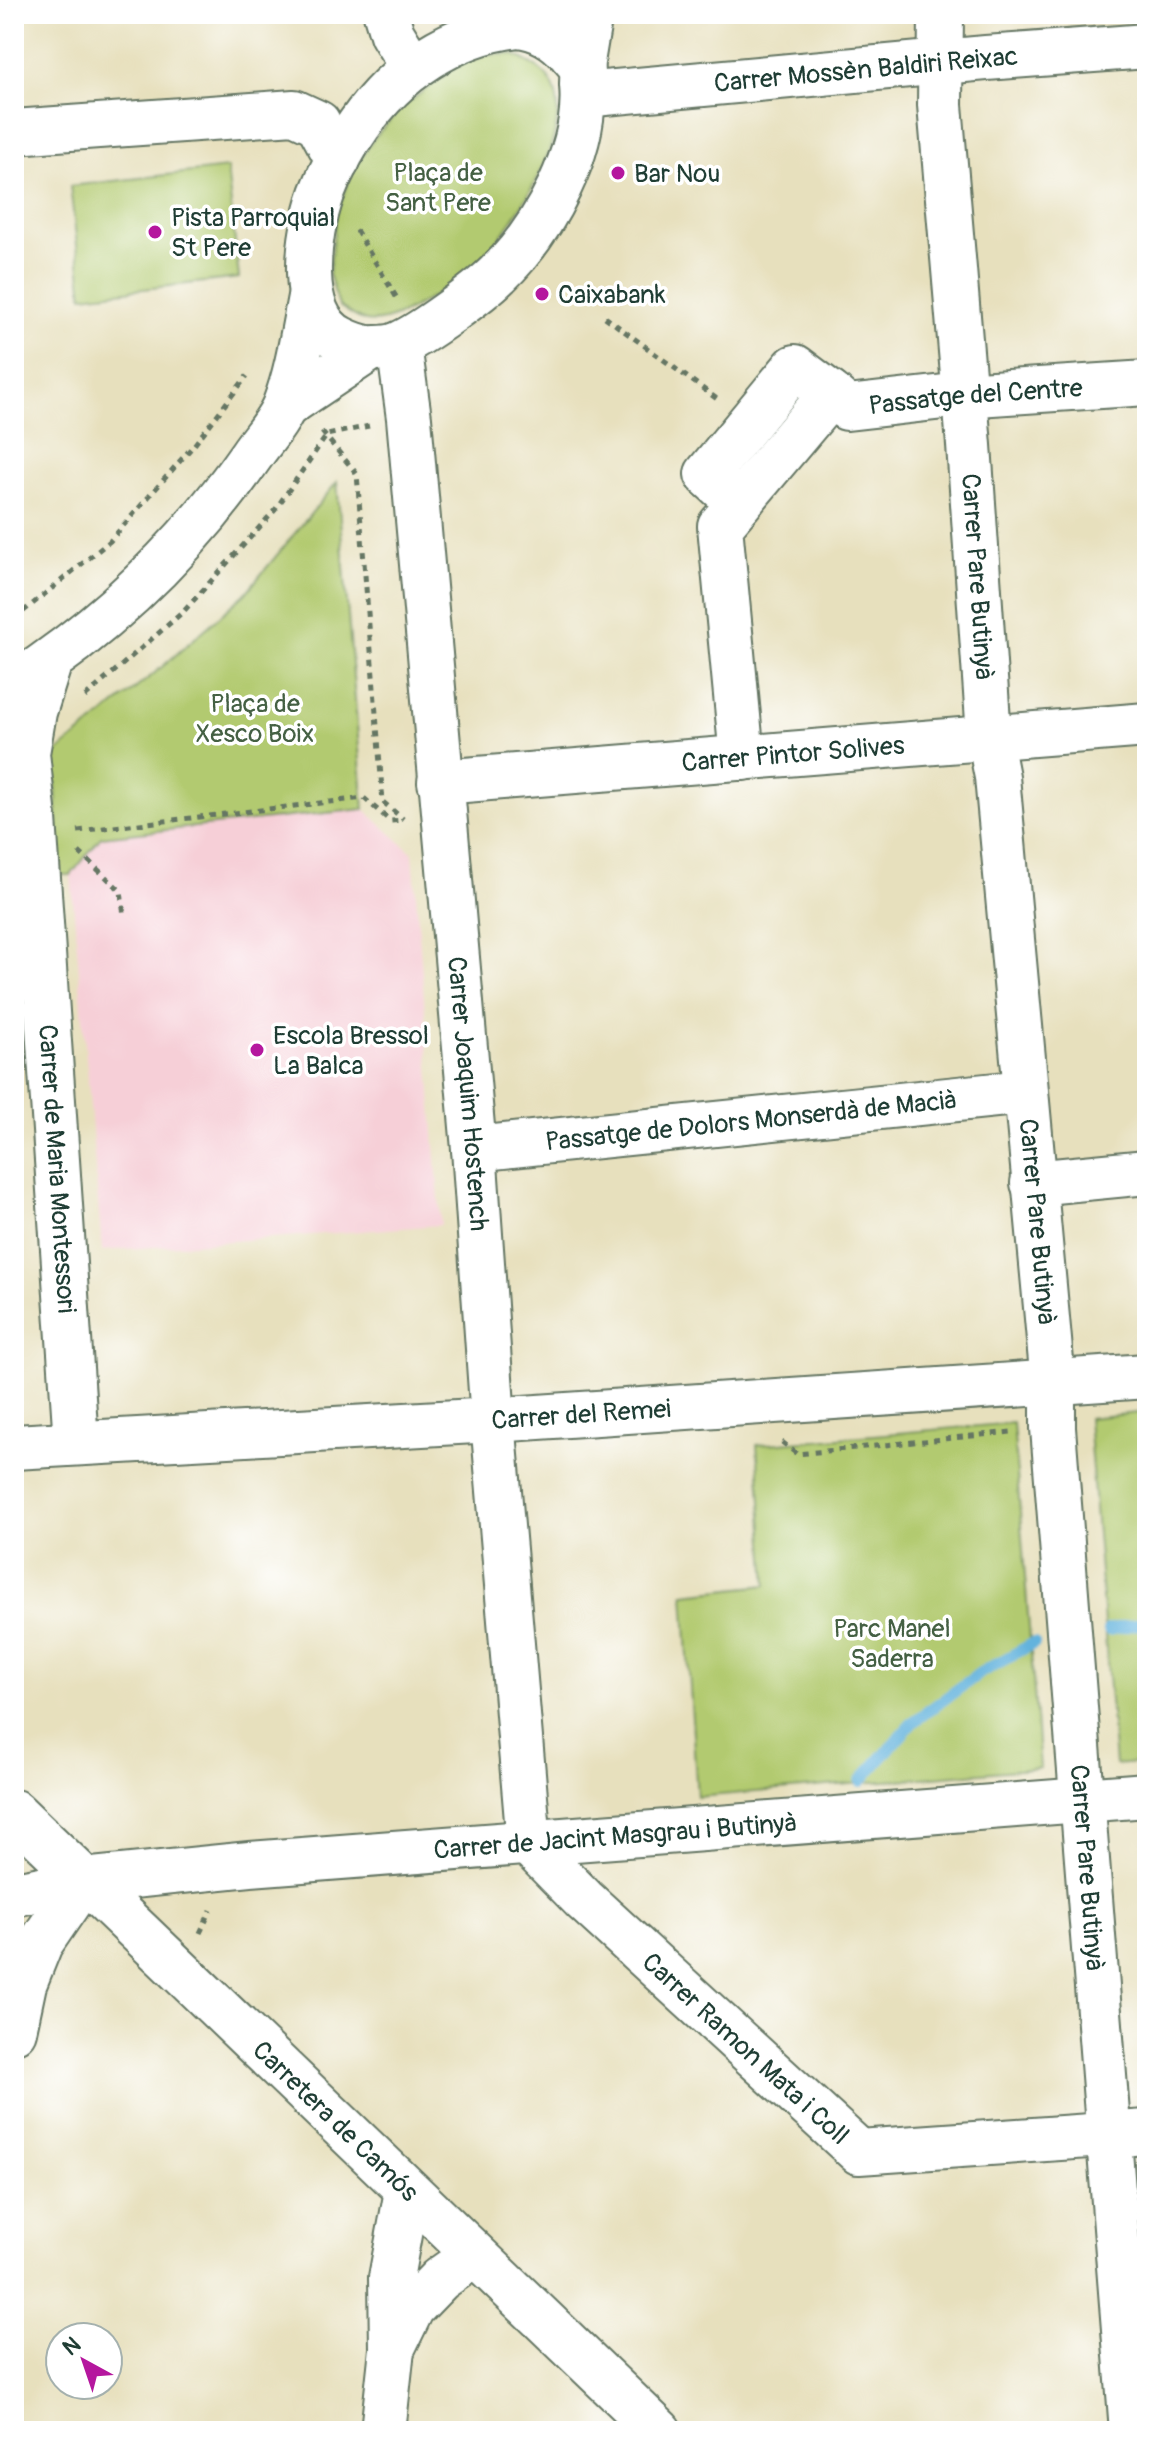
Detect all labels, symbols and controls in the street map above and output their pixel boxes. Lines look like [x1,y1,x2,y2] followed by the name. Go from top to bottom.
[713,41,1019,100] street label: Carrer Mossèn Baldiri Reixac
[385,157,491,219] park label: Plaça de Sant Pere
[634,158,720,190] place label: Bar Nou
[609,164,627,182] marker: Bar Nou
[171,202,335,264] place label: Pista Parroquial St Pere
[146,223,164,241] marker: Pista Parroquial St Pere
[558,279,666,311] place label: Caixabank
[533,285,551,303] marker: Caixabank
[867,372,1084,422] street label: Passatge del Centre
[954,472,1000,681] street label: Carrer Pare Butinyà
[196,688,314,750] park label: Plaça de Xesco Boix
[680,730,906,779] street label: Carrer Pintor Solives
[440,955,495,1232] street label: Carrer Joaquim Hostench
[273,1020,429,1082] place label: Escola Bressol La Balca
[31,1023,82,1314] street label: Carrer de Maria Montessori
[248,1041,266,1059] marker: Escola Bressol La Balca
[544,1084,958,1159] street label: Passatge de Dolors Monserdà de Macià
[1012,1117,1063,1326] street label: Carrer Pare Butinyà
[490,1393,672,1437] street label: Carrer del Remei
[833,1613,951,1675] park label: Parc Manel Saderra
[1063,1763,1111,1972] street label: Carrer Pare Butinyà
[432,1807,797,1867] street label: Carrer de Jacint Masgrau i Butinyà
[635,1946,855,2152] street label: Carrer Ramon Mata i Coll
[245,2035,425,2209] street label: Carretera de Camós
[44,2321,124,2401] north arrow
[57,2331,87,2362] text: N

